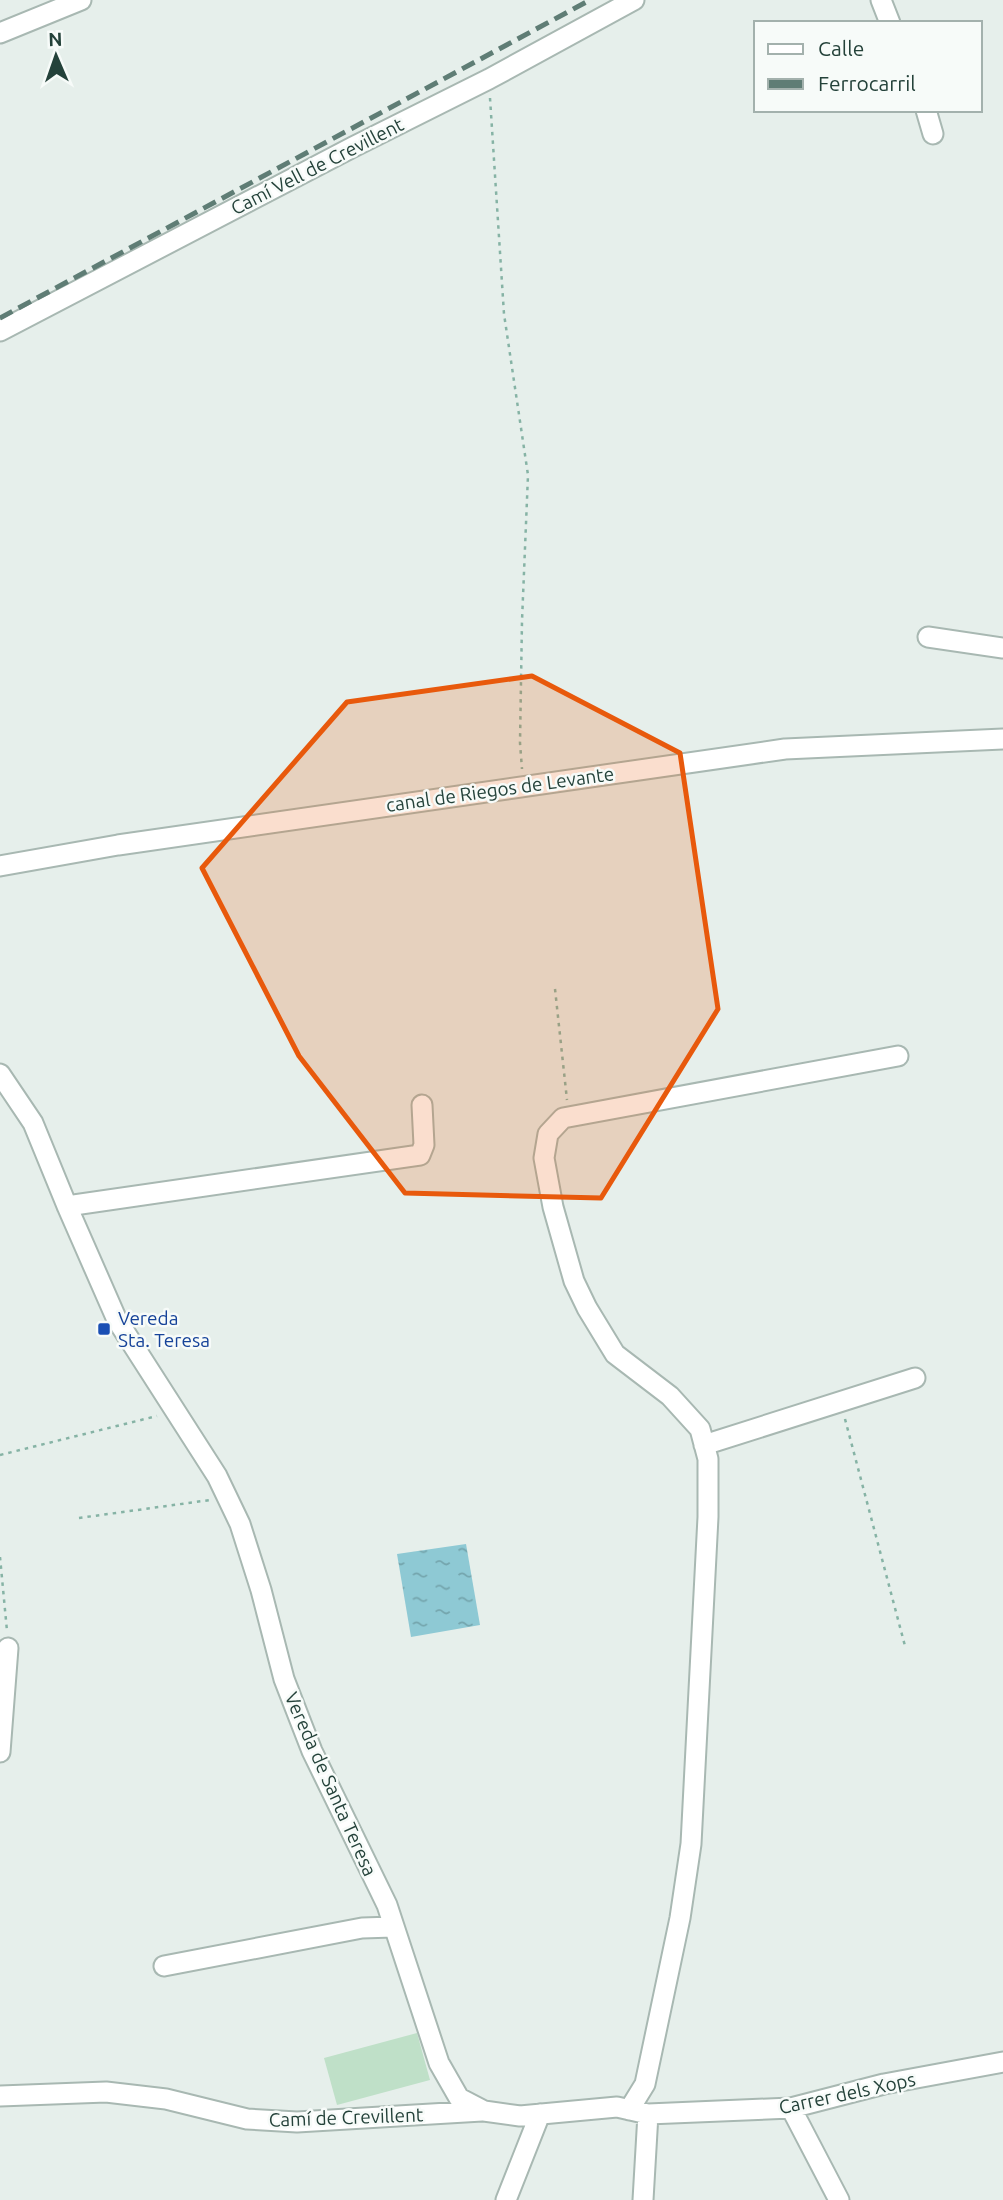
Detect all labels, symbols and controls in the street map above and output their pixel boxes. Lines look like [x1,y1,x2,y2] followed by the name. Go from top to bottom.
[21,21,91,91] north arrow
[754,21,982,112] legend
[48,28,63,50] text: N
[818,36,864,60] text: Calle
[818,71,916,95] text: Ferrocarril
[227,113,408,219] street label: Camí Vell de Crevillent
[385,762,615,816] street label: canal de Riegos de Levante
[118,1307,210,1351] place label: Vereda Sta. Teresa
[96,1321,112,1337] marker: Vereda Sta. Teresa
[281,1689,381,1879] street label: Vereda de Santa Teresa
[777,2068,917,2118] street label: Carrer dels Xops
[268,2103,424,2131] street label: Camí de Crevillent

